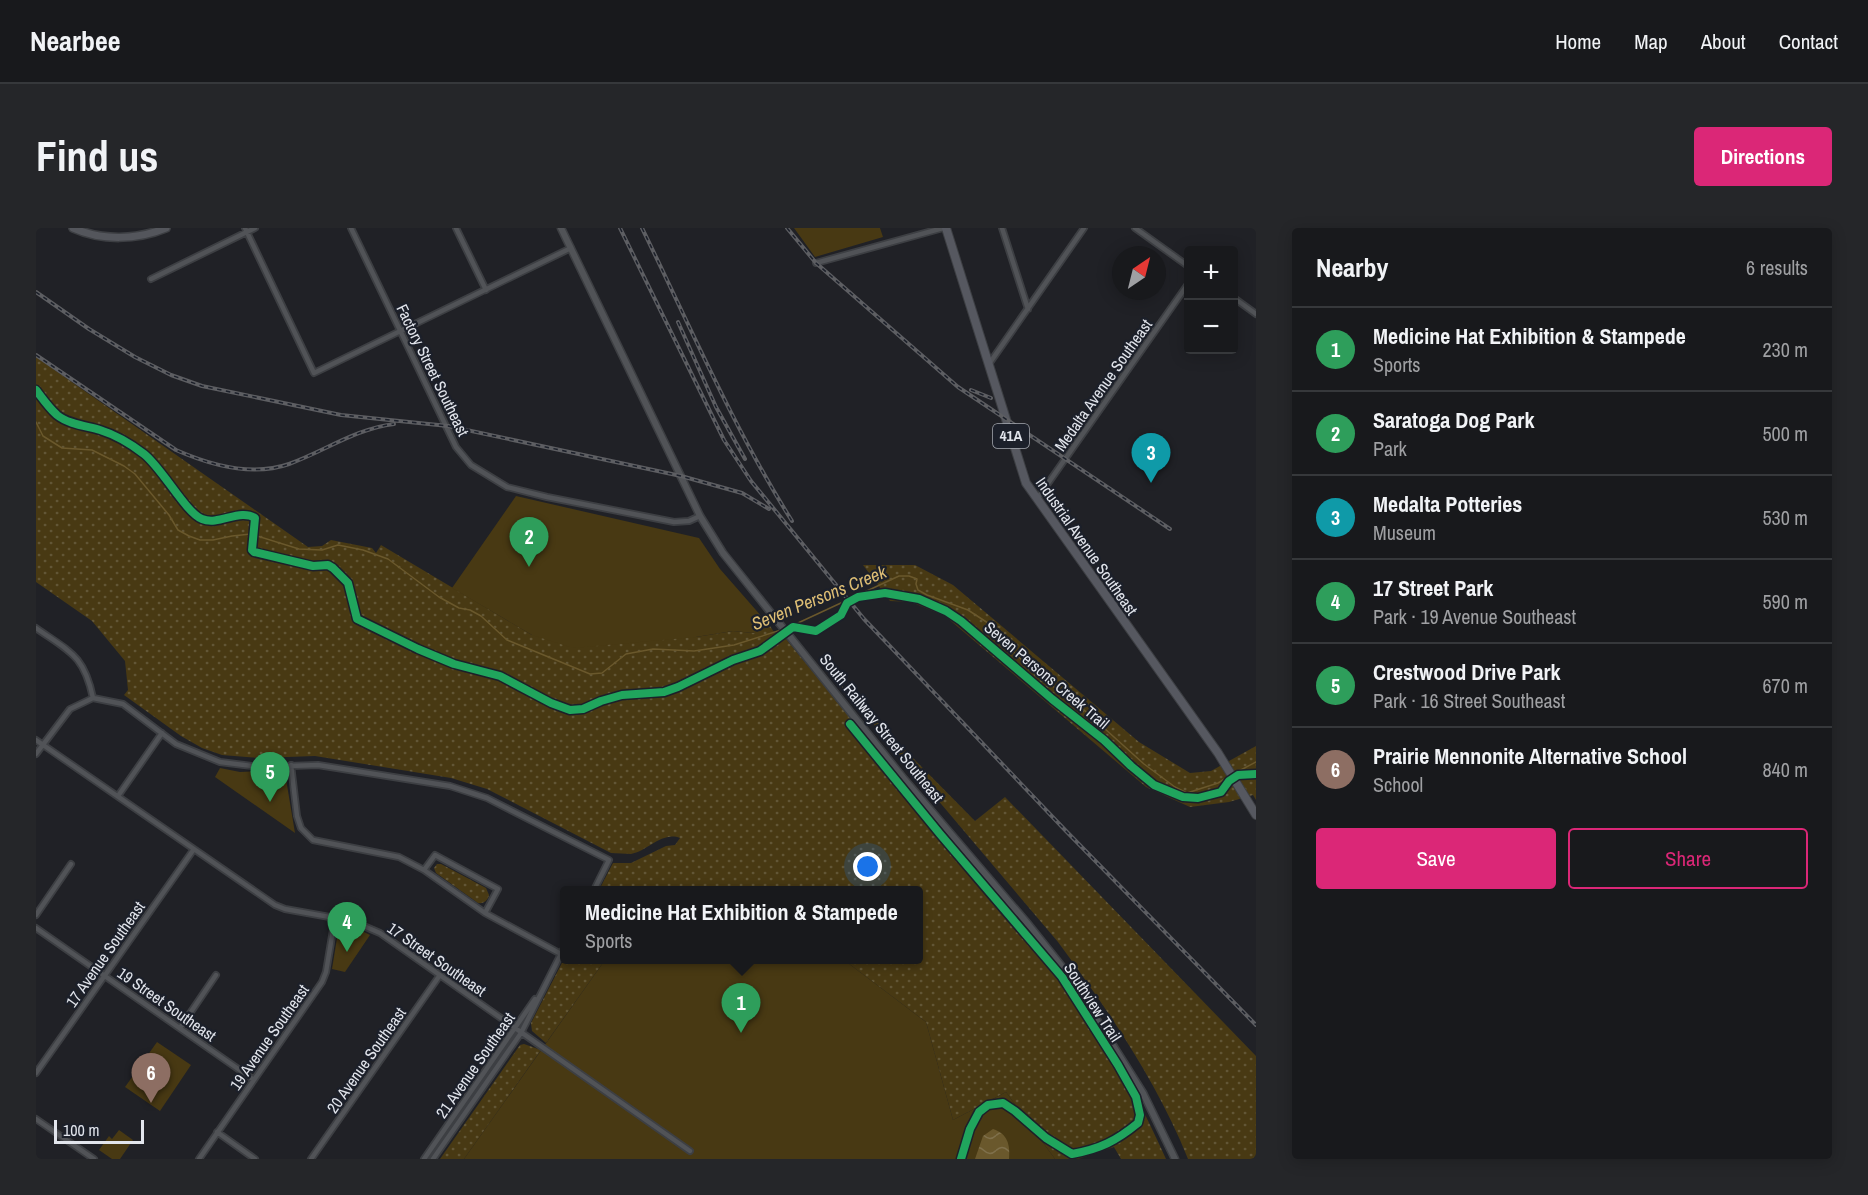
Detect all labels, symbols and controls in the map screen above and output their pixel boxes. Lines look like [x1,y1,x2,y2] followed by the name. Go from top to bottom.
[30,22,121,60] text: Nearbee
[1555,27,1601,56] text: Home
[1634,27,1668,56] text: Map
[1701,27,1746,56] text: About
[1779,27,1838,56] text: Contact
[1694,127,1832,186] button: Directions
[36,128,158,184] text: Find us
[1112,246,1166,300] north arrow
[1184,246,1238,354] map controls
[1184,246,1238,300] button: +
[1316,250,1388,285] text: Nearby
[1746,254,1808,281] text: 6 results
[391,300,475,440] street label: Factory Street Southeast
[1184,300,1238,354] button: −
[1049,314,1157,455] street label: Medalta Avenue Southeast
[1373,321,1686,351] text: Medicine Hat Exhibition & Stampede
[1331,336,1340,363] text: 1
[1762,336,1808,363] text: 230 m
[1373,351,1420,378] text: Sports
[1373,405,1534,435] text: Saratoga Dog Park
[1331,420,1340,447] text: 2
[1762,420,1808,447] text: 500 m
[993,424,1029,448] road number: 41A
[1132,434,1170,483] pin: 3
[1373,435,1407,462] text: Park
[1031,473,1143,620] street label: Industrial Avenue Southeast
[1373,489,1522,519] text: Medalta Potteries
[1331,504,1340,531] text: 3
[1762,504,1808,531] text: 530 m
[510,518,548,567] pin: 2
[1373,519,1436,546] text: Museum
[748,559,891,636] water label: Seven Persons Creek
[1373,573,1493,603] text: 17 Street Park
[1331,588,1340,615] text: 4
[1762,588,1808,615] text: 590 m
[1373,603,1576,630] text: Park · 19 Avenue Southeast
[980,616,1114,734] street label: Seven Persons Creek Trail
[815,649,949,807] street label: South Railway Street Southeast
[1373,657,1561,687] text: Crestwood Drive Park
[1331,672,1340,699] text: 5
[1762,672,1808,699] text: 670 m
[1373,687,1565,714] text: Park · 16 Street Southeast
[1373,741,1687,771] text: Prairie Mennonite Alternative School
[250,752,290,802] pin: 5
[1331,756,1340,783] text: 6
[1762,756,1808,783] text: 840 m
[1373,771,1423,798] text: School
[1316,828,1556,889] button: Save
[1568,828,1808,889] button: Share
[853,852,882,881] your location
[560,886,923,964] popup
[60,896,150,1011] street label: 17 Avenue Southeast
[585,897,898,927] text: Medicine Hat Exhibition & Stampede
[328,902,366,952] pin: 4
[383,917,491,1001] street label: 17 Street Southeast
[585,927,633,954] text: Sports
[1059,958,1127,1046] street label: Southview Trail
[113,962,221,1046] street label: 19 Street Southeast
[224,979,314,1094] street label: 19 Avenue Southeast
[722,984,760,1033] pin: 1
[321,1002,411,1117] street label: 20 Avenue Southeast
[430,1007,520,1122] street label: 21 Avenue Southeast
[132,1054,170,1103] pin: 6
[54,1117,144,1144] scale bar
[63,1119,99,1141] text: 100 m

